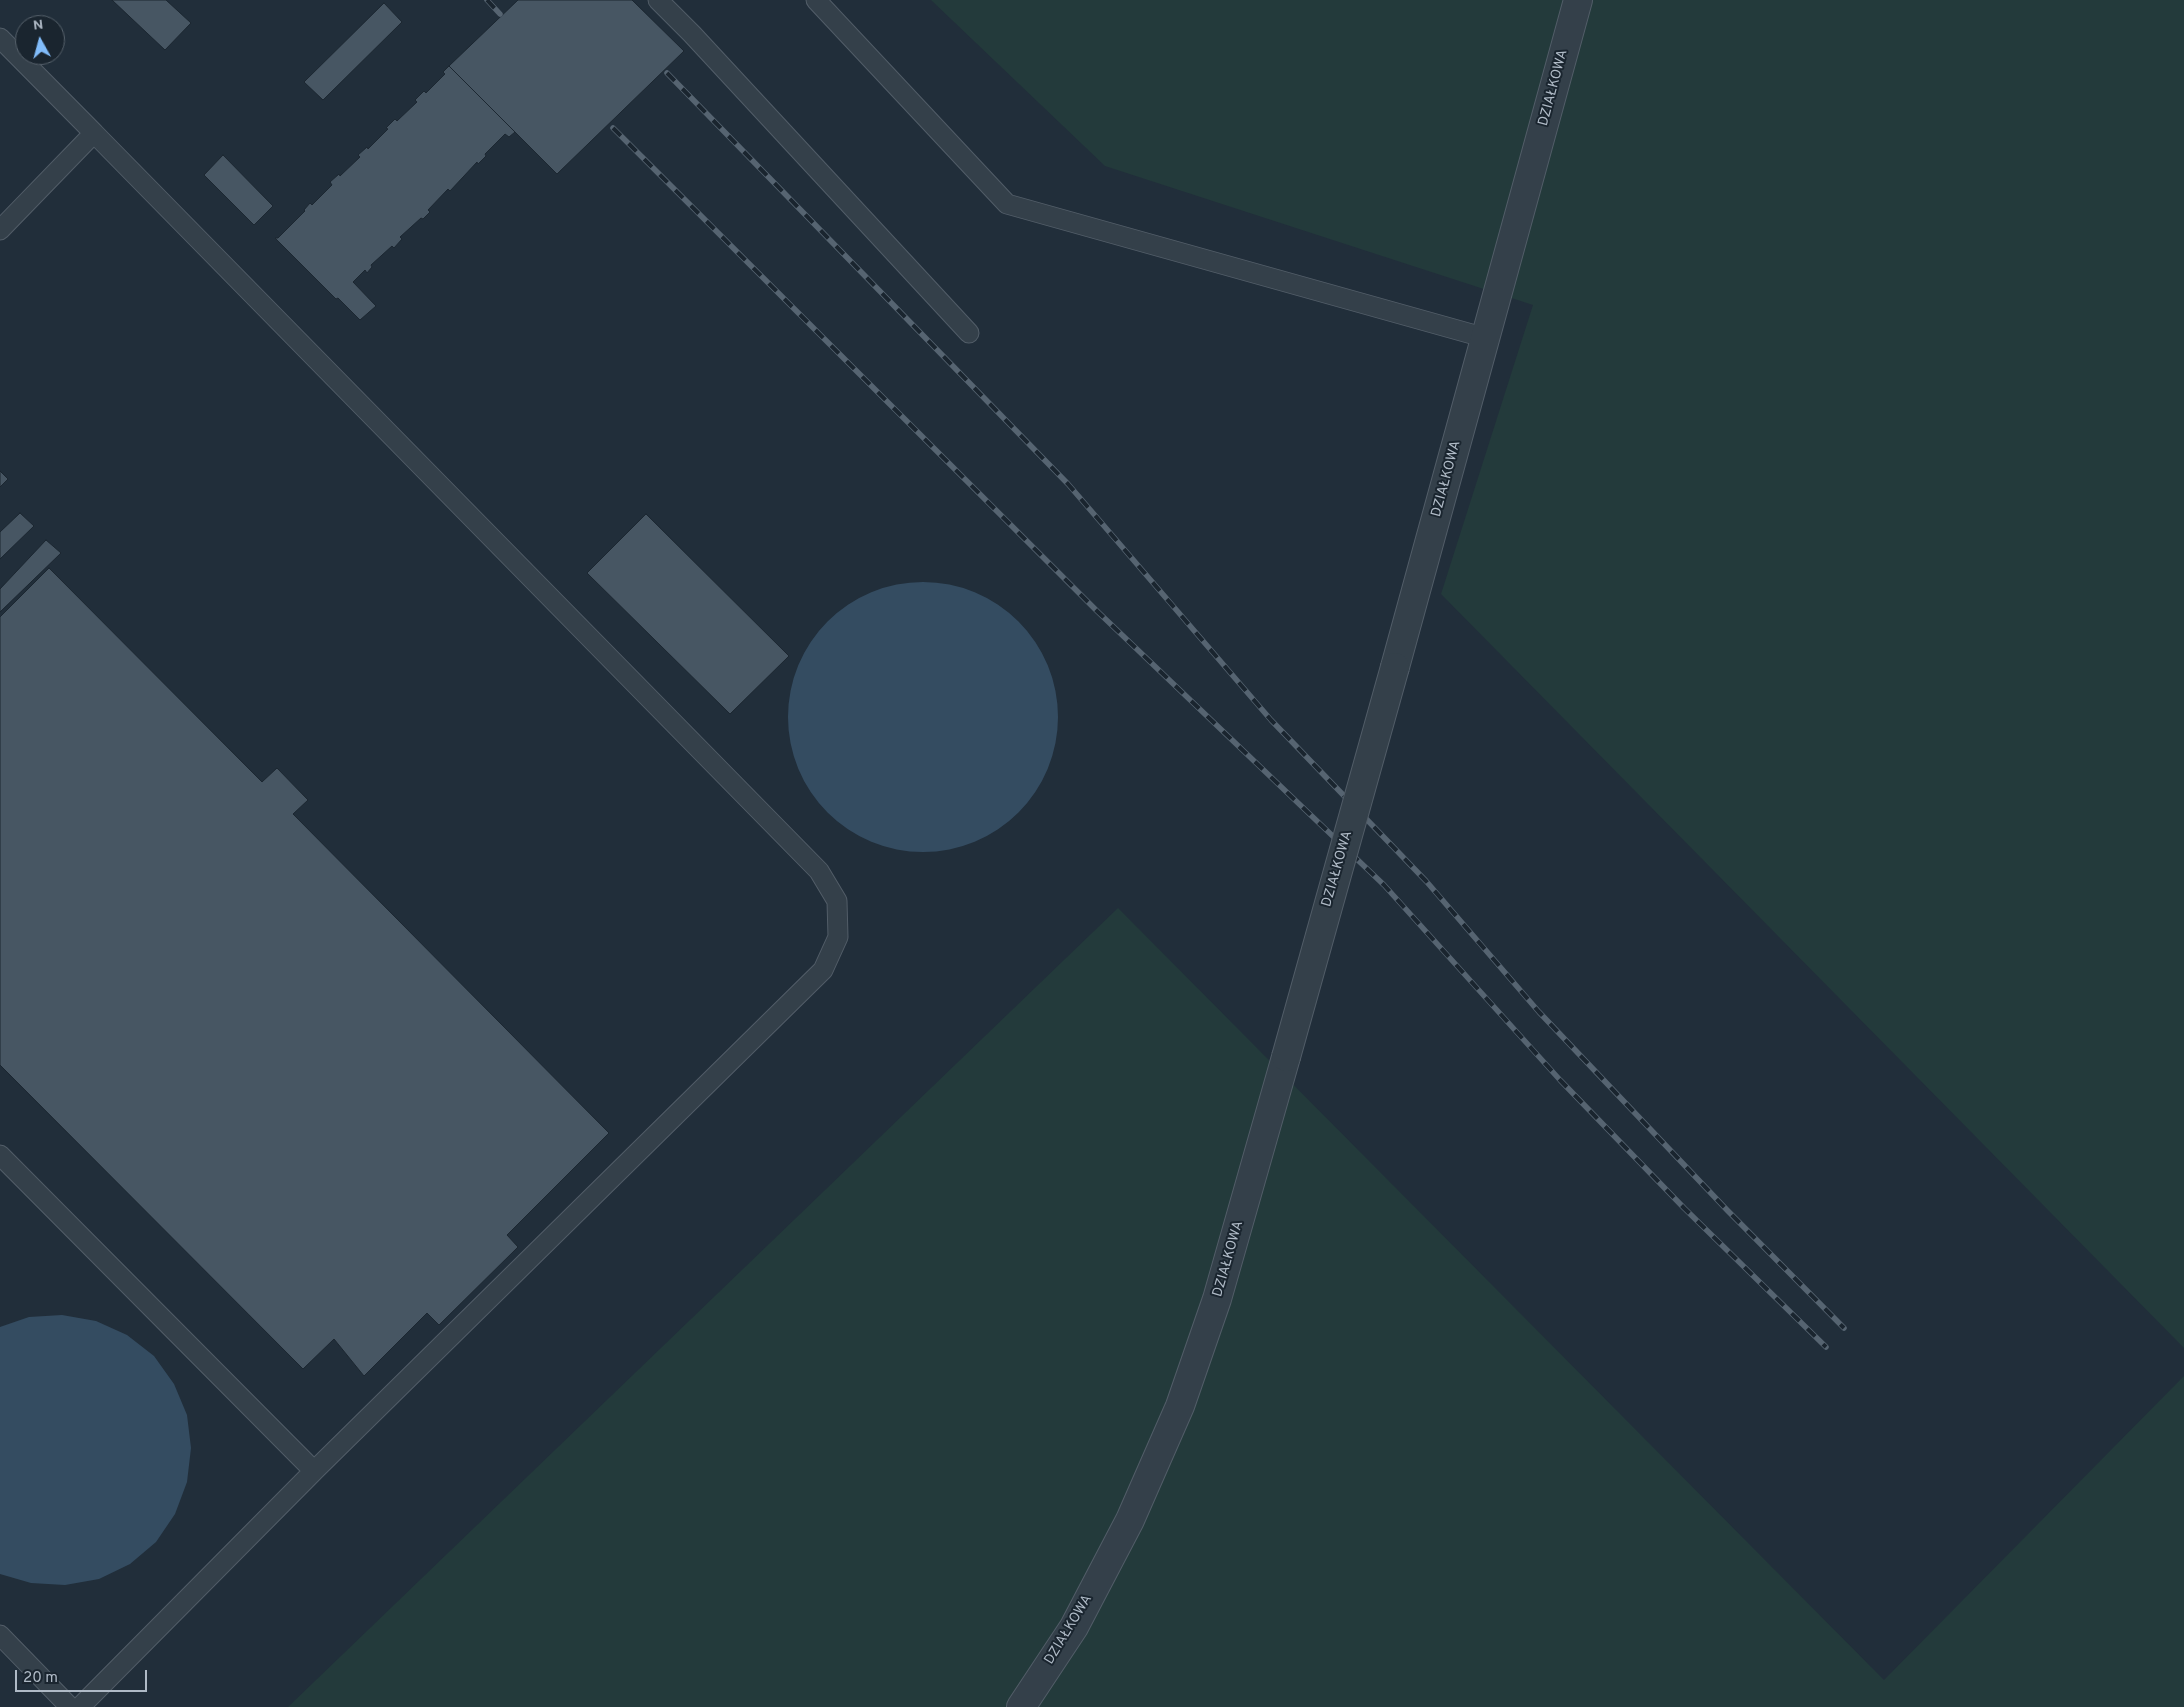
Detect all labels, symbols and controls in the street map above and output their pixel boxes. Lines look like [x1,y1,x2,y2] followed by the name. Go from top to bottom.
[15,15,65,65] north arrow
[32,17,44,35] text: N
[1536,48,1572,128] street label: DZIAŁKOWA
[1429,439,1465,519] street label: DZIAŁKOWA
[1319,829,1357,909] street label: DZIAŁKOWA
[1210,1219,1248,1299] street label: DZIAŁKOWA
[1042,1592,1096,1668] street label: DZIAŁKOWA
[18,1660,150,1692] scale bar
[23,1669,58,1688] text: 20 m

